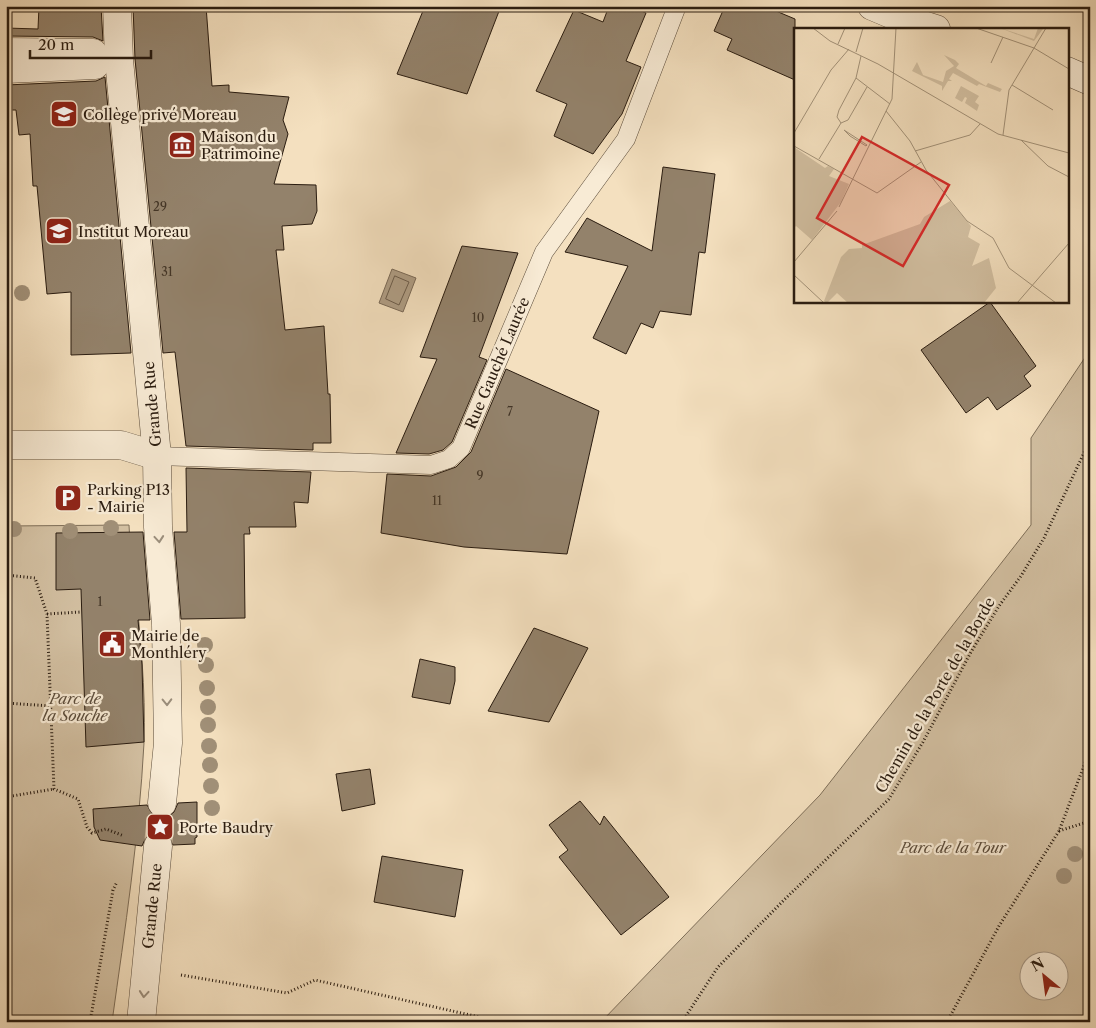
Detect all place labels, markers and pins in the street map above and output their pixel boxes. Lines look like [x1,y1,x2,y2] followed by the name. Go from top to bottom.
[49,99,79,129] school or university icon: Collège privé Moreau
[83,105,237,124] place label: Collège privé Moreau
[201,127,280,163] place label: Maison du Patrimoine
[167,130,197,160] museum icon: Maison du Patrimoine
[44,216,74,246] school or university icon: Institut Moreau
[78,222,189,241] place label: Institut Moreau
[87,480,170,516] place label: Parking P13 - Mairie
[53,483,83,513] parking icon: Parking P13 - Mairie
[131,626,207,662] place label: Mairie de Monthléry
[97,629,127,659] public building icon: Mairie de Monthléry
[145,812,175,842] place icon: Porte Baudry
[179,818,274,837] place label: Porte Baudry

